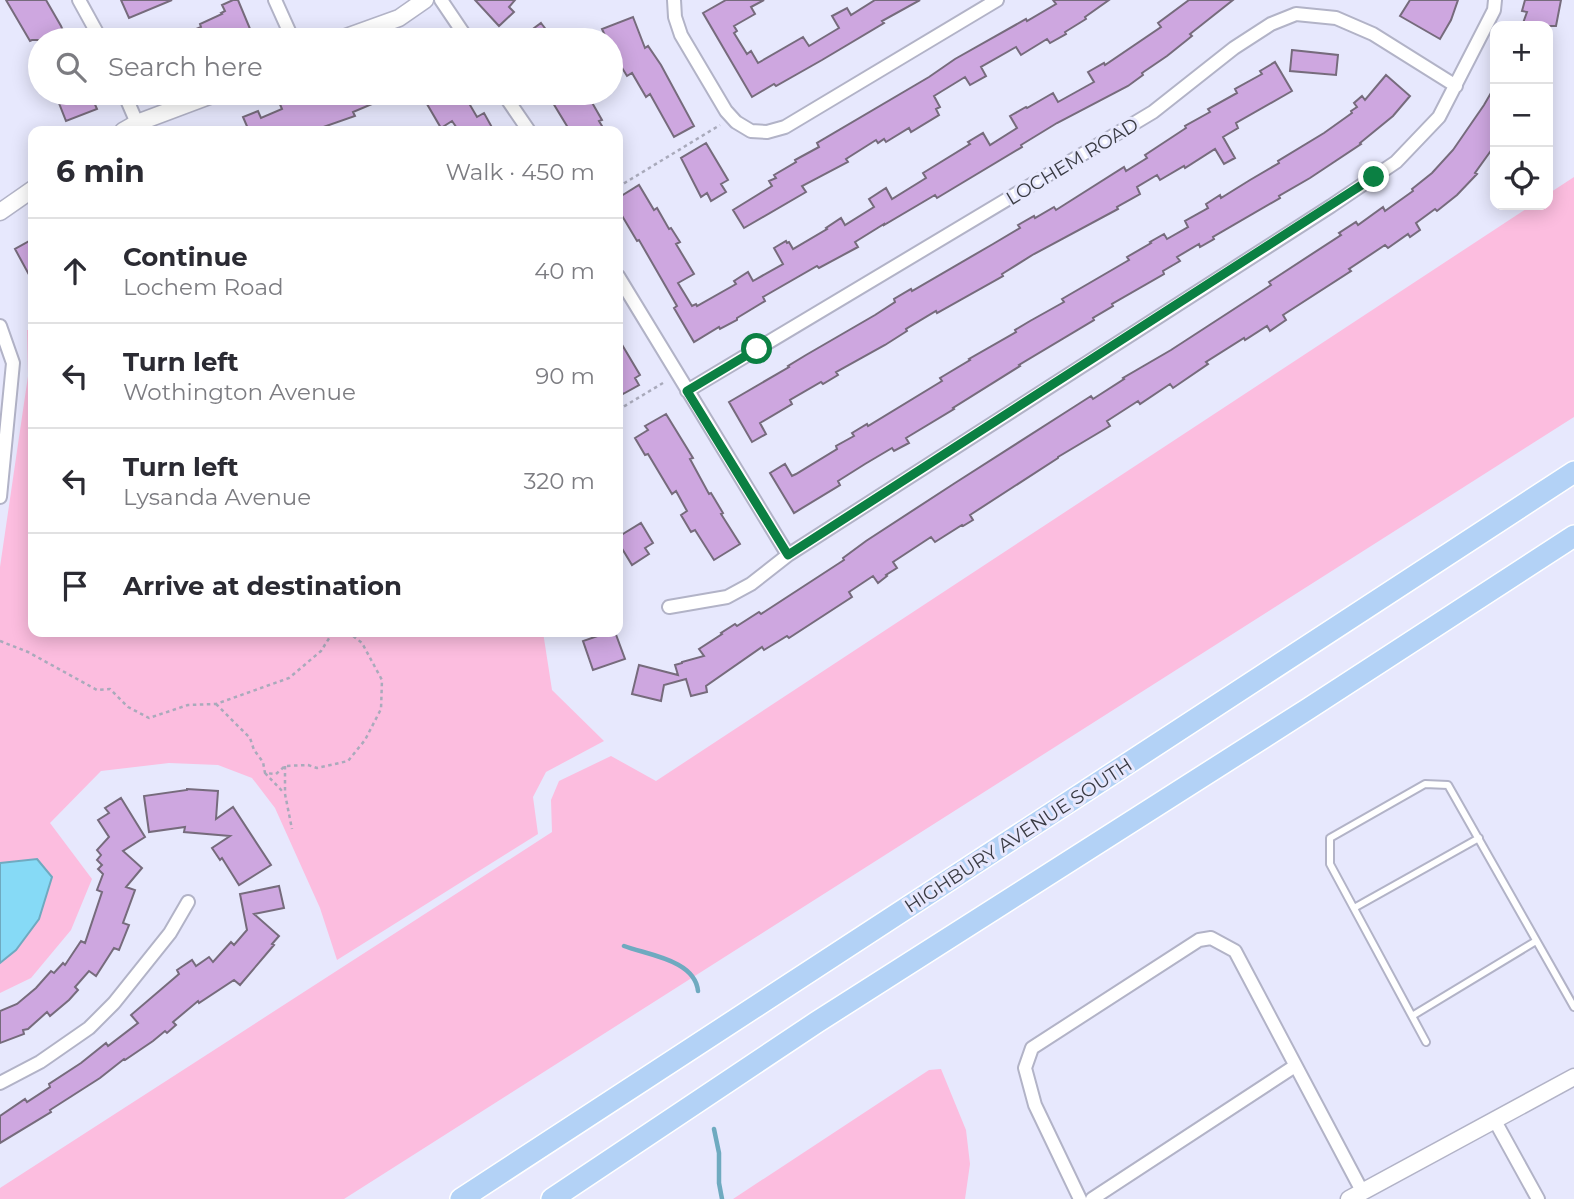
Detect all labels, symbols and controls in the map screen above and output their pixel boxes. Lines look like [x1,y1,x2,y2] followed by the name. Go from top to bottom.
[1490,21,1553,210] map controls
[1490,21,1553,84] button: +
[28,28,623,105] search box
[52,48,90,86] icon: search
[108,51,263,83] text: Search here
[1490,84,1553,147] button: −
[1002,113,1143,210] street label: LOCHEM ROAD
[1490,147,1553,210] button: locate
[56,153,145,190] text: 6 min
[446,158,595,186] text: Walk · 450 m
[1358,161,1389,192] route end
[123,241,248,273] text: Continue
[56,252,94,290] icon: ahead
[534,257,595,285] text: 40 m
[123,273,284,301] text: Lochem Road
[741,333,772,364] route start
[123,346,239,378] text: Turn left
[56,357,94,395] icon: left
[535,362,595,390] text: 90 m
[123,378,356,406] text: Wothington Avenue
[123,451,239,483] text: Turn left
[56,462,94,500] icon: left
[523,467,595,495] text: 320 m
[123,483,311,511] text: Lysanda Avenue
[56,567,94,605] icon: arrive
[123,570,402,602] text: Arrive at destination
[900,753,1136,918] street label: HIGHBURY AVENUE SOUTH

